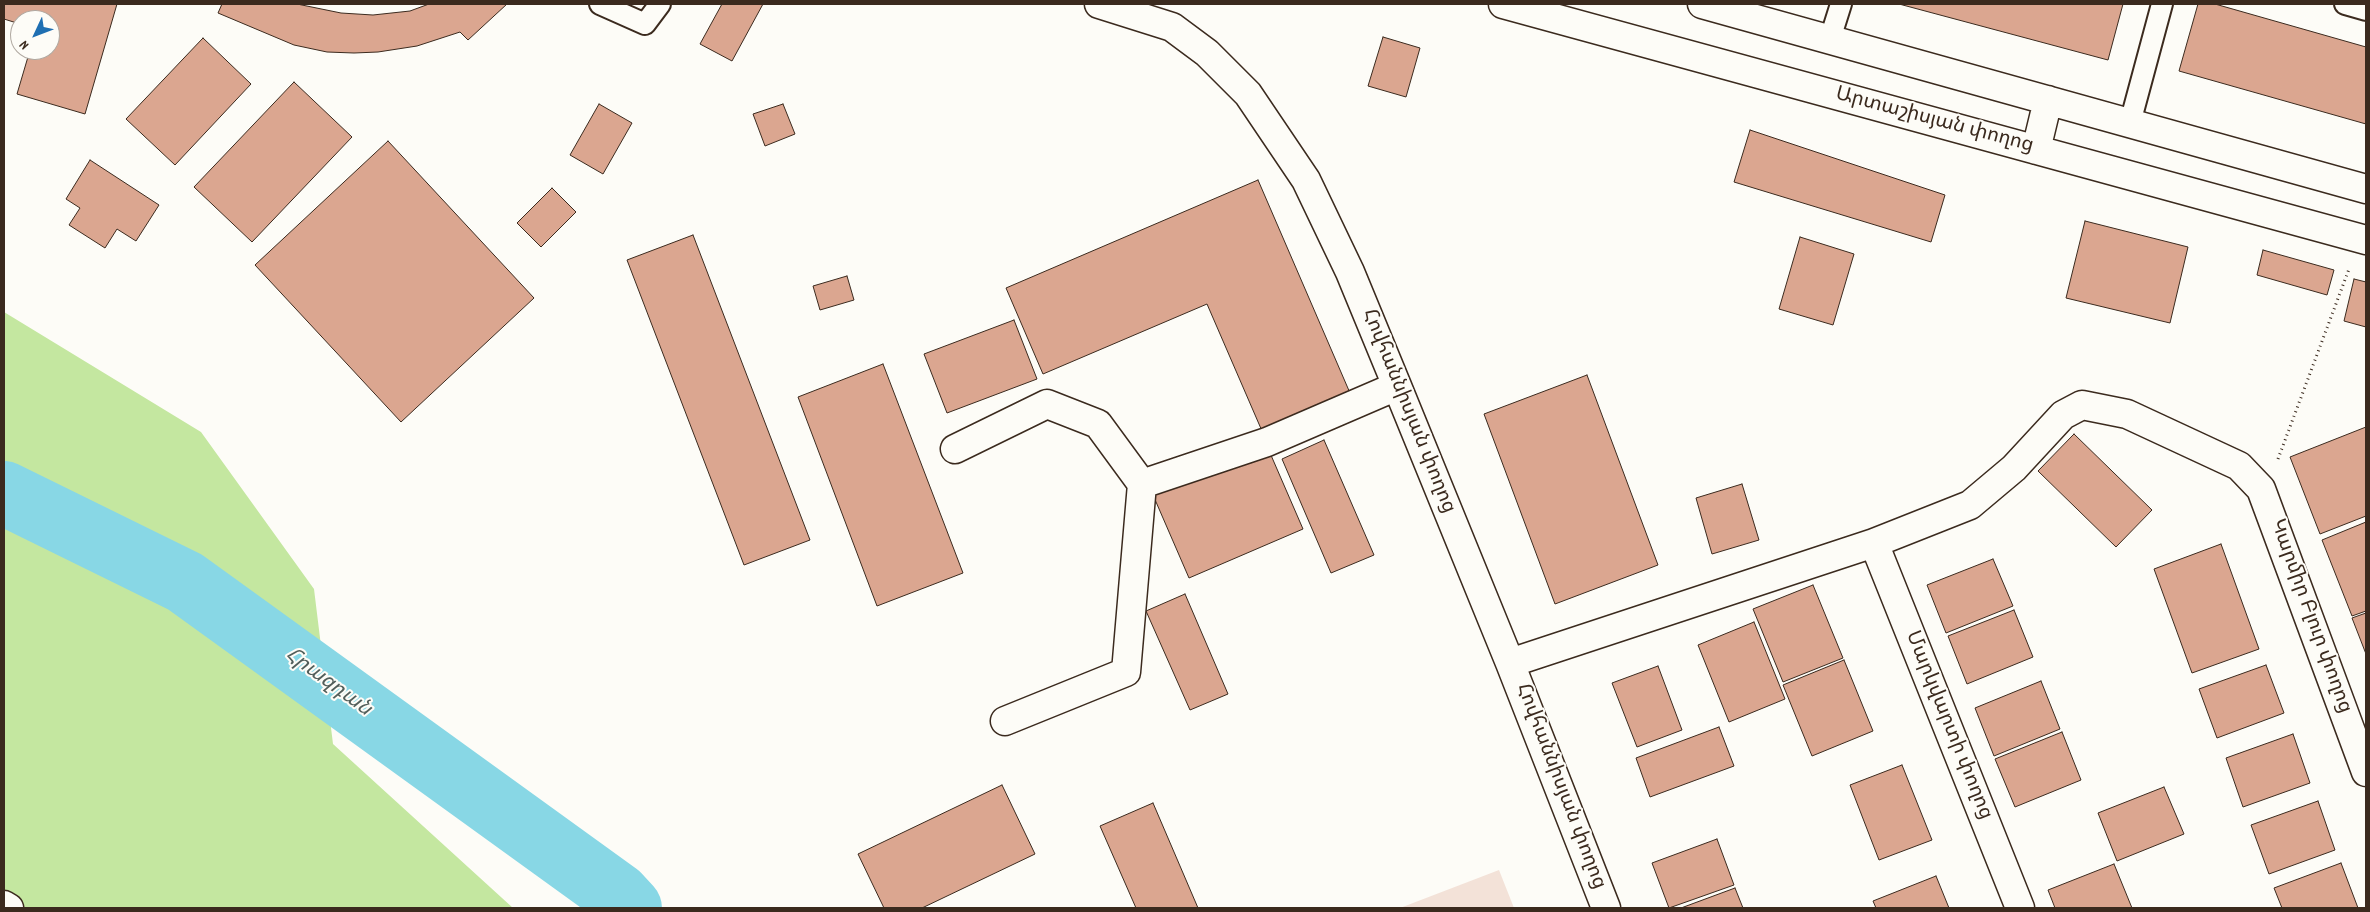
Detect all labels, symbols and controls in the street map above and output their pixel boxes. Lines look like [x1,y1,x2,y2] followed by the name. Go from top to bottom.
[10,10,60,60] north arrow
[15,35,34,54] text: N
[1832,84,2036,160] street label: Արտաշիսյան փողոց
[1355,306,1459,518] street label: Հովհաննիսյան փողոց
[2263,517,2355,717] street label: Կարմիր Բլուր փողոց
[1898,628,1996,824] street label: Մարկվարտի փողոց
[279,644,375,724] water label: Հրազդան
[1509,681,1609,893] street label: Հովհաննիսյան փողոց

